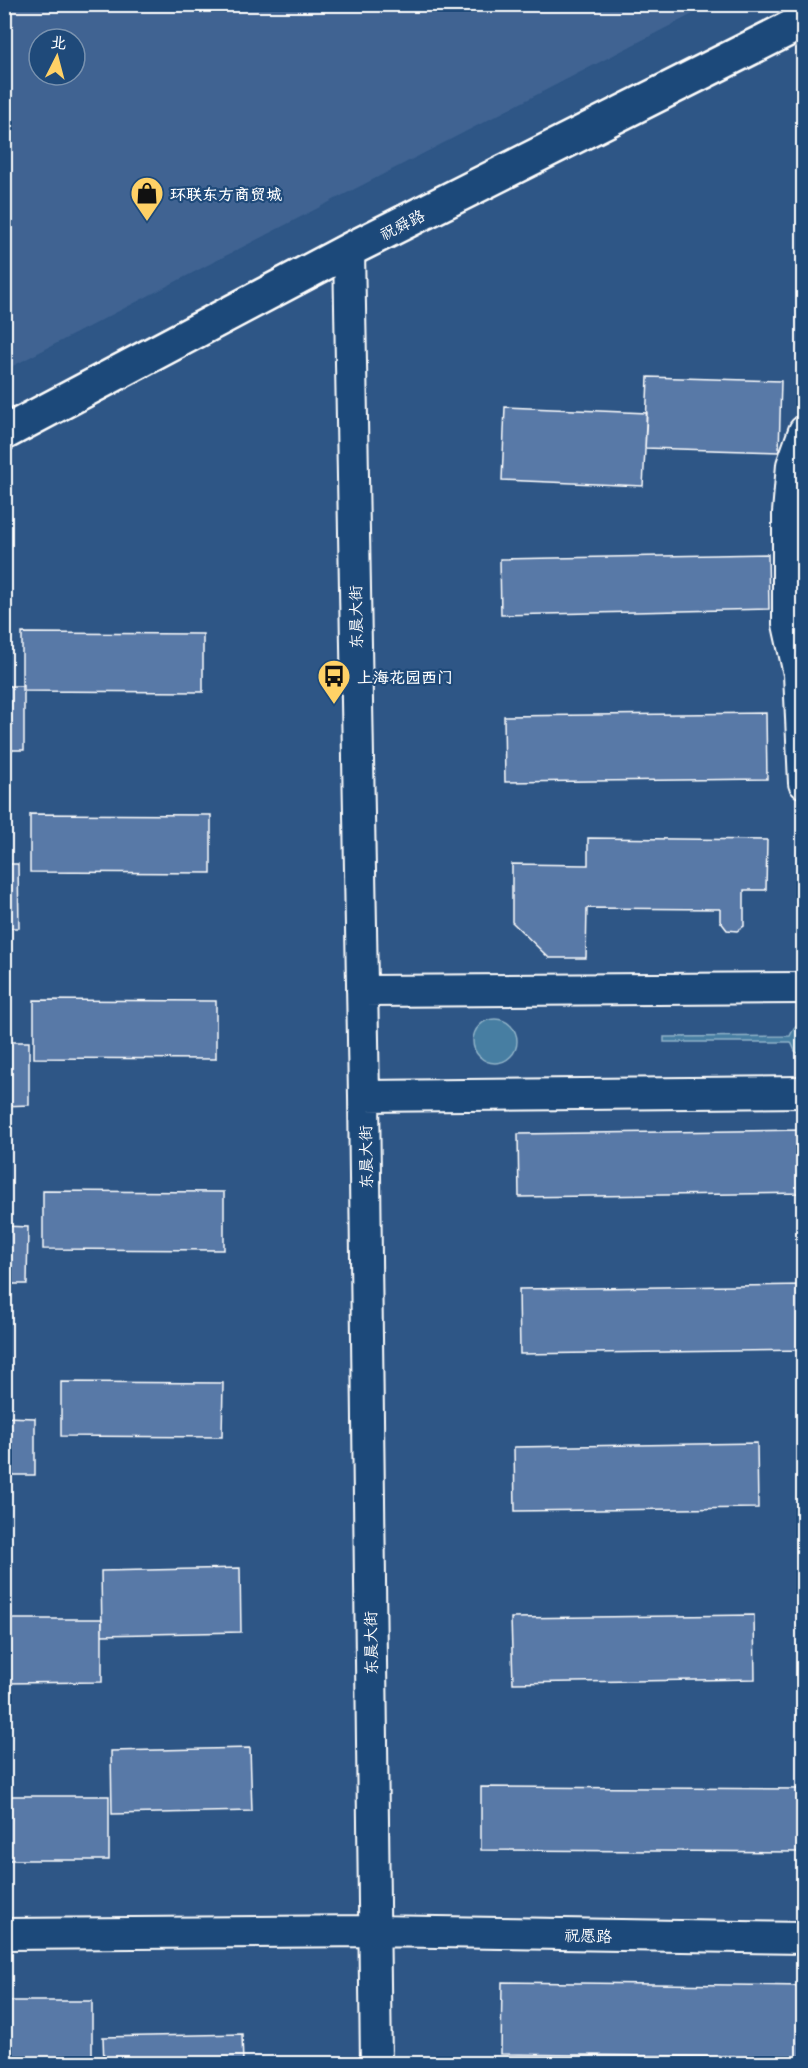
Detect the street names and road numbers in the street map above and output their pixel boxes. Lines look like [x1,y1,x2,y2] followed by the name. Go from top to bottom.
[376,204,428,244] street label: 祝舜路
[344,585,366,649] street label: 东晨大街
[354,1125,376,1189] street label: 东晨大街
[359,1611,381,1675] street label: 东晨大街
[564,1924,612,1946] street label: 祝愿路

